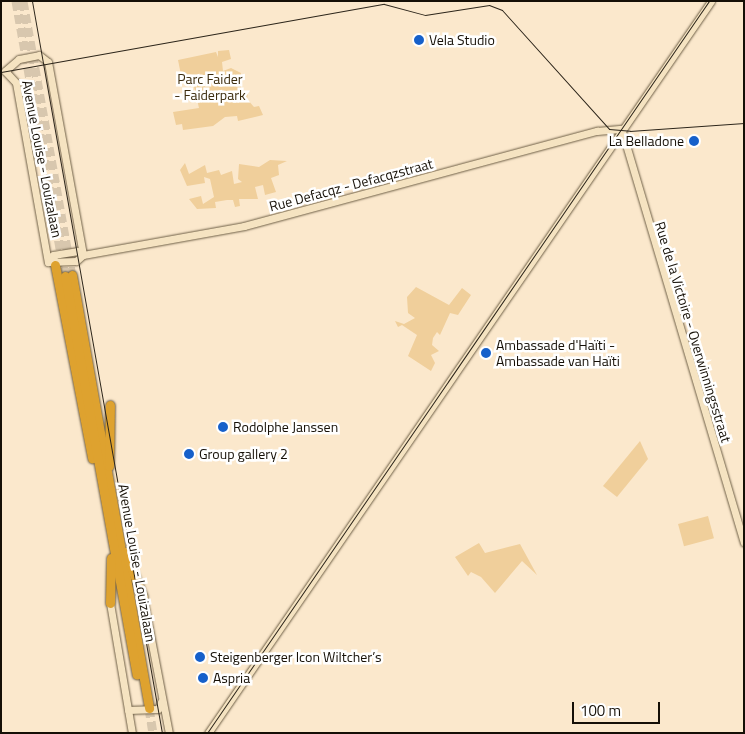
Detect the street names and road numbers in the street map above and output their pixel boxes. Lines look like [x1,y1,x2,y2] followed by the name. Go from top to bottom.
[18,79,66,239] street label: Avenue Louise - Louizalaan
[267,155,435,215] street label: Rue Defacqz - Defacqzstraat
[651,220,735,444] street label: Rue de la Victoire - Overwinningsstraat
[115,483,159,643] street label: Avenue Louise - Louizalaan

